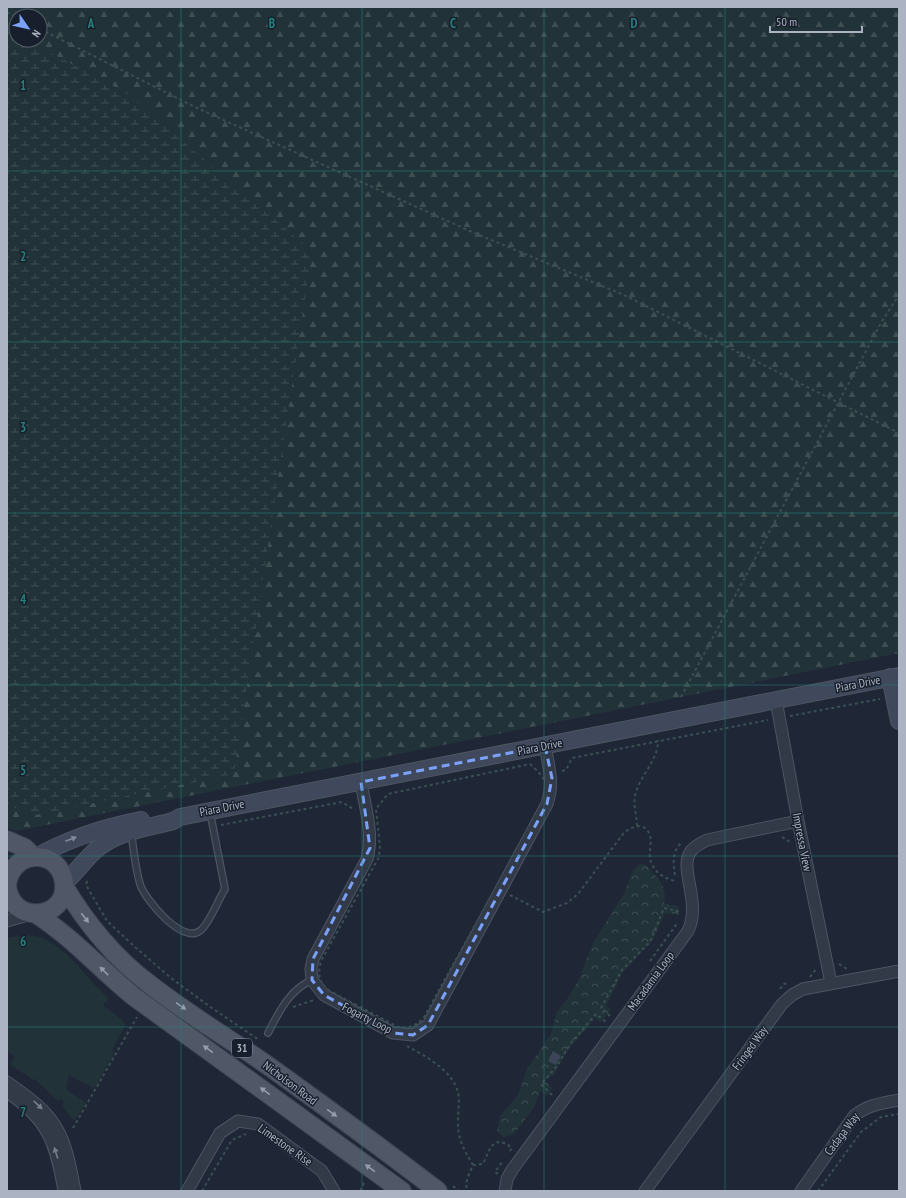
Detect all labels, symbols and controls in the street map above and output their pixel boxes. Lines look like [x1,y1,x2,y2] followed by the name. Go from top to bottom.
[8,8,48,48] north arrow
[770,8,862,34] scale bar
[776,14,797,29] text: 50 m
[87,15,95,32] text: A
[269,15,275,32] text: B
[450,15,456,32] text: C
[631,15,638,32] text: D
[29,27,44,40] text: N
[20,77,26,94] text: 1
[20,248,26,265] text: 2
[20,419,26,436] text: 3
[20,591,27,608] text: 4
[834,672,882,695] street label: Piara Drive
[516,735,564,758] street label: Piara Drive
[20,762,26,779] text: 5
[198,796,246,819] street label: Piara Drive
[789,811,816,873] street label: Impressa View
[66,836,78,842] one-way arrow
[81,913,89,924] one-way arrow
[20,933,26,950] text: 6
[624,948,677,1013] street label: Macadamia Loop
[99,966,109,976] one-way arrow
[340,999,395,1036] street label: Fogarty Loop
[175,1002,186,1010] one-way arrow
[729,1022,771,1073] street label: Fringed Way
[232,1039,252,1057] road number: 31
[202,1045,213,1053] one-way arrow
[260,1057,320,1108] street label: Nicholson Road
[260,1087,271,1095] one-way arrow
[34,1100,43,1109] one-way arrow
[20,1104,26,1121] text: 7
[327,1109,337,1117] one-way arrow
[821,1109,863,1158] street label: Cadaga Way
[255,1120,315,1169] street label: Limestone Rise
[53,1146,59,1158] one-way arrow
[365,1164,376,1172] one-way arrow

